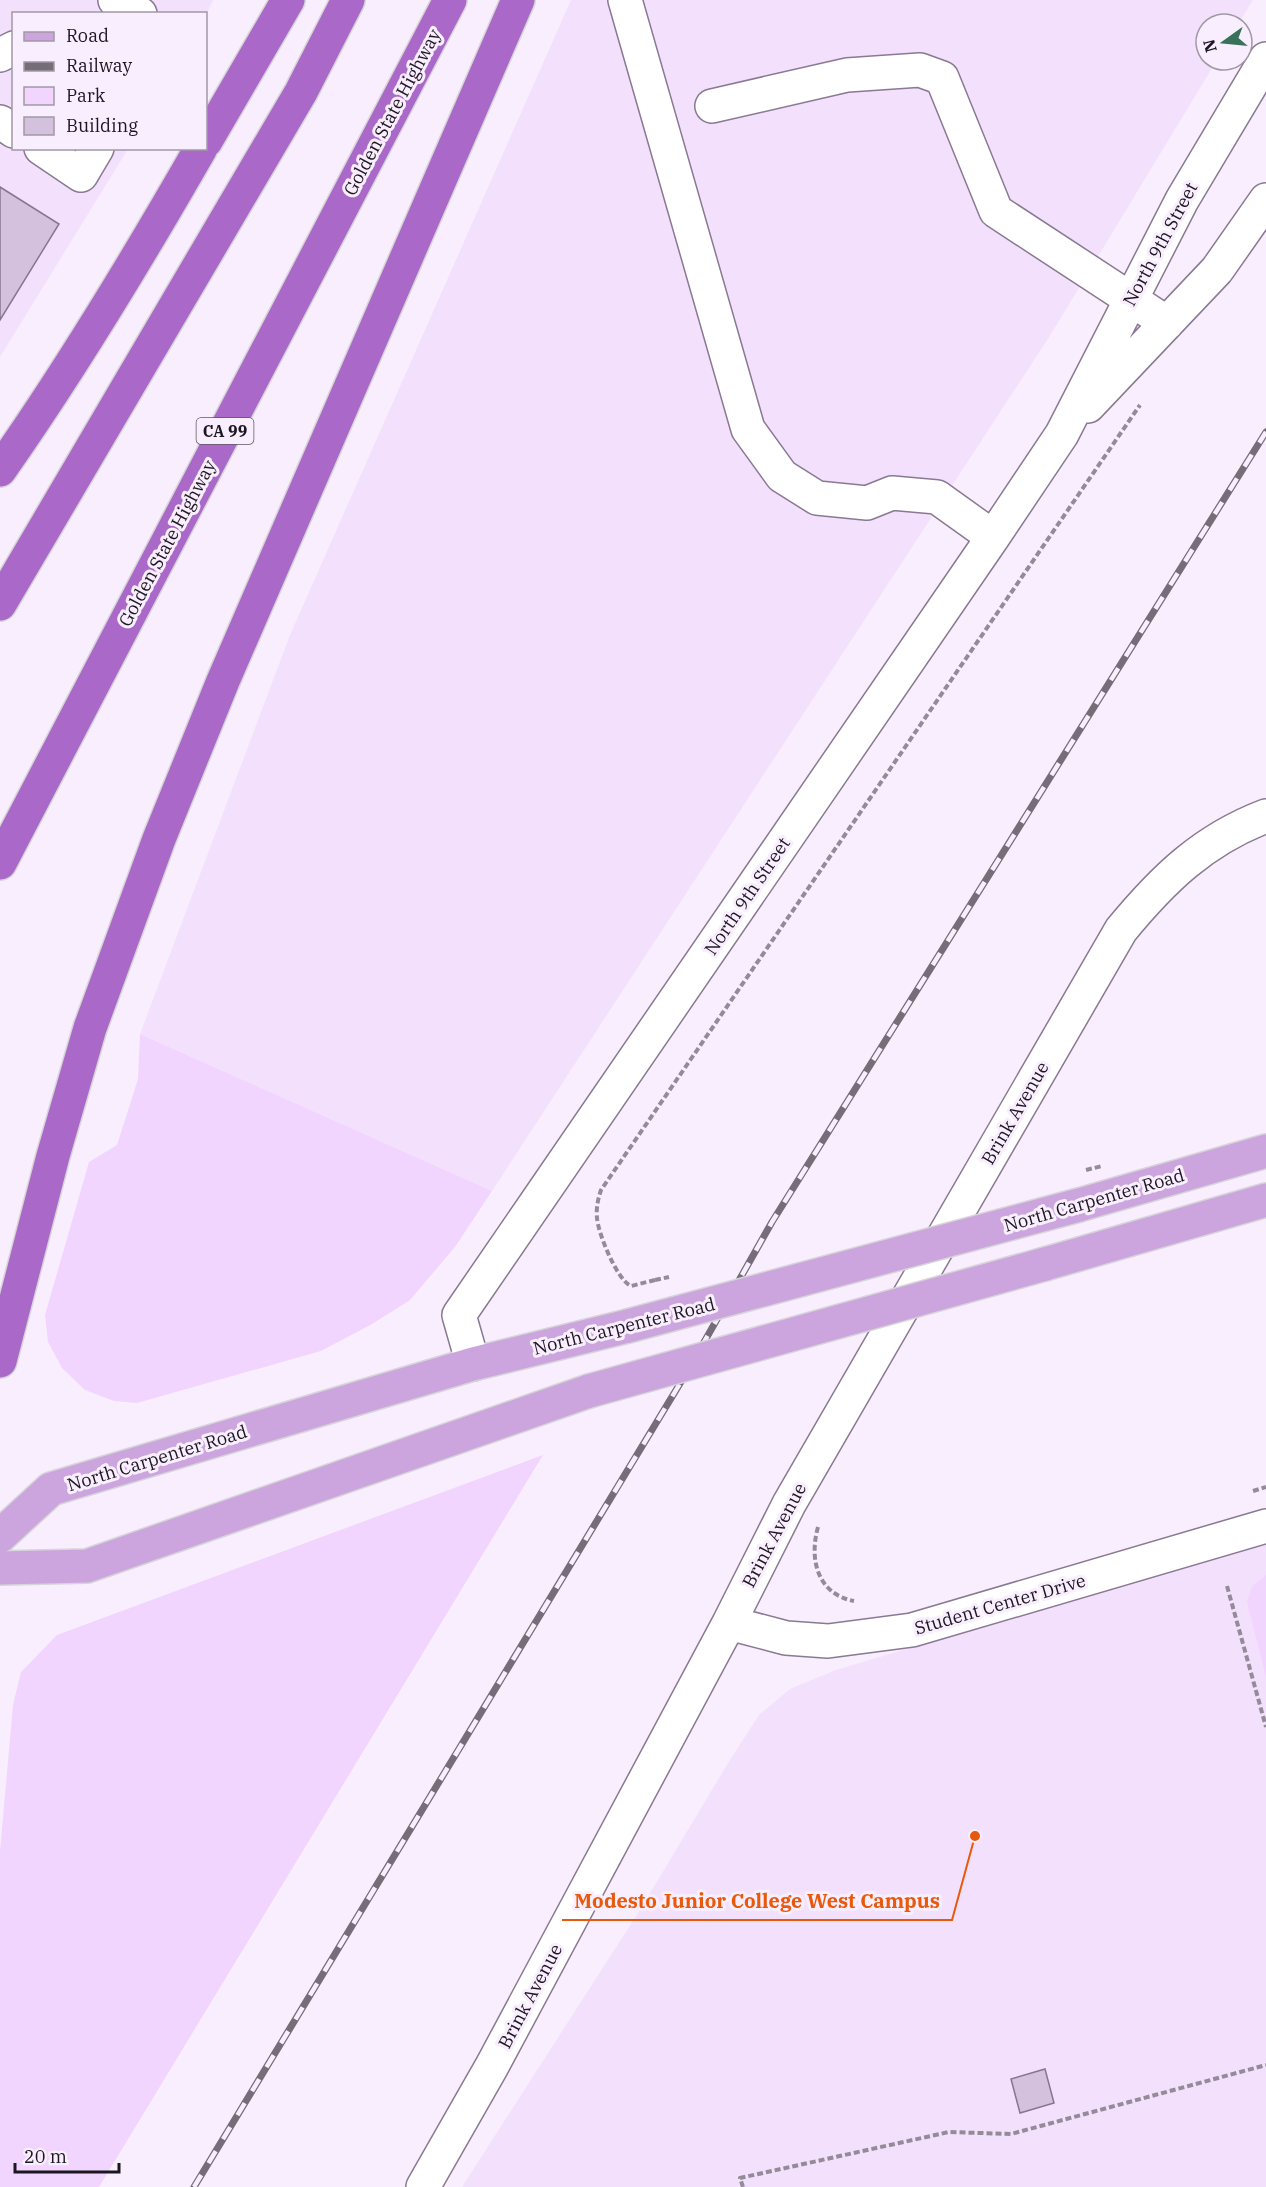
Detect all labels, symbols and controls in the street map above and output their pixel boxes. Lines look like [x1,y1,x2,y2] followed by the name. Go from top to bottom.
[12,12,207,150] legend
[1194,12,1254,72] north arrow
[66,24,109,47] text: Road
[338,24,446,199] street label: Golden State Highway
[1198,37,1221,55] text: N
[66,54,132,77] text: Railway
[66,84,106,107] text: Park
[66,114,138,137] text: Building
[1118,178,1202,310] street label: North 9th Street
[196,418,254,444] road number: CA 99
[113,455,221,630] street label: Golden State Highway
[699,833,795,959] street label: North 9th Street
[976,1057,1054,1169] street label: Brink Avenue
[1001,1163,1187,1237] street label: North Carpenter Road
[531,1292,717,1360] street label: North Carpenter Road
[64,1420,250,1496] street label: North Carpenter Road
[737,1479,811,1591] street label: Brink Avenue
[912,1569,1088,1639] street label: Student Center Drive
[562,1882,952,1920] callout: Modesto Junior College West Campus
[574,1887,940,1914] text: Modesto Junior College West Campus
[493,1940,567,2052] street label: Brink Avenue
[15,2136,118,2174] scale bar
[24,2145,67,2168] text: 20 m

